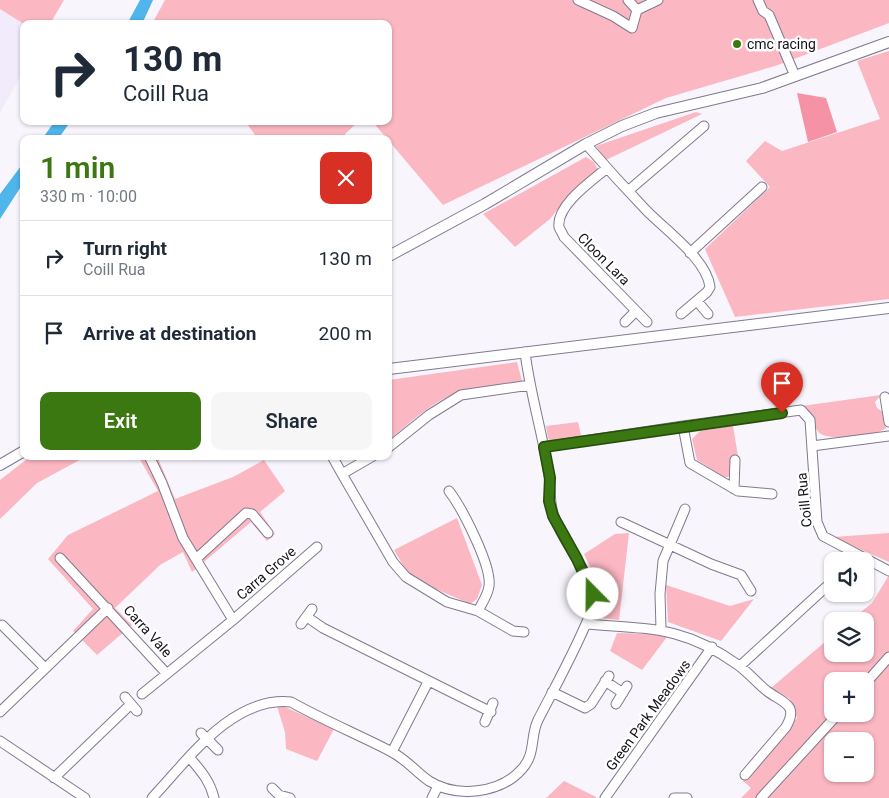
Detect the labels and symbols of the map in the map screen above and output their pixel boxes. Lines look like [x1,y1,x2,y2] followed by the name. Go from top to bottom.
[747,36,816,52] place label: cmc racing
[731,38,743,50] marker: cmc racing
[575,230,633,288] street label: Cloon Lara
[761,362,803,413] pin
[793,472,815,528] street label: Coill Rua
[233,543,299,603] street label: Carra Grove
[566,567,618,619] position arrow
[121,602,175,660] street label: Carra Vale
[603,657,693,773] street label: Green Park Meadows

